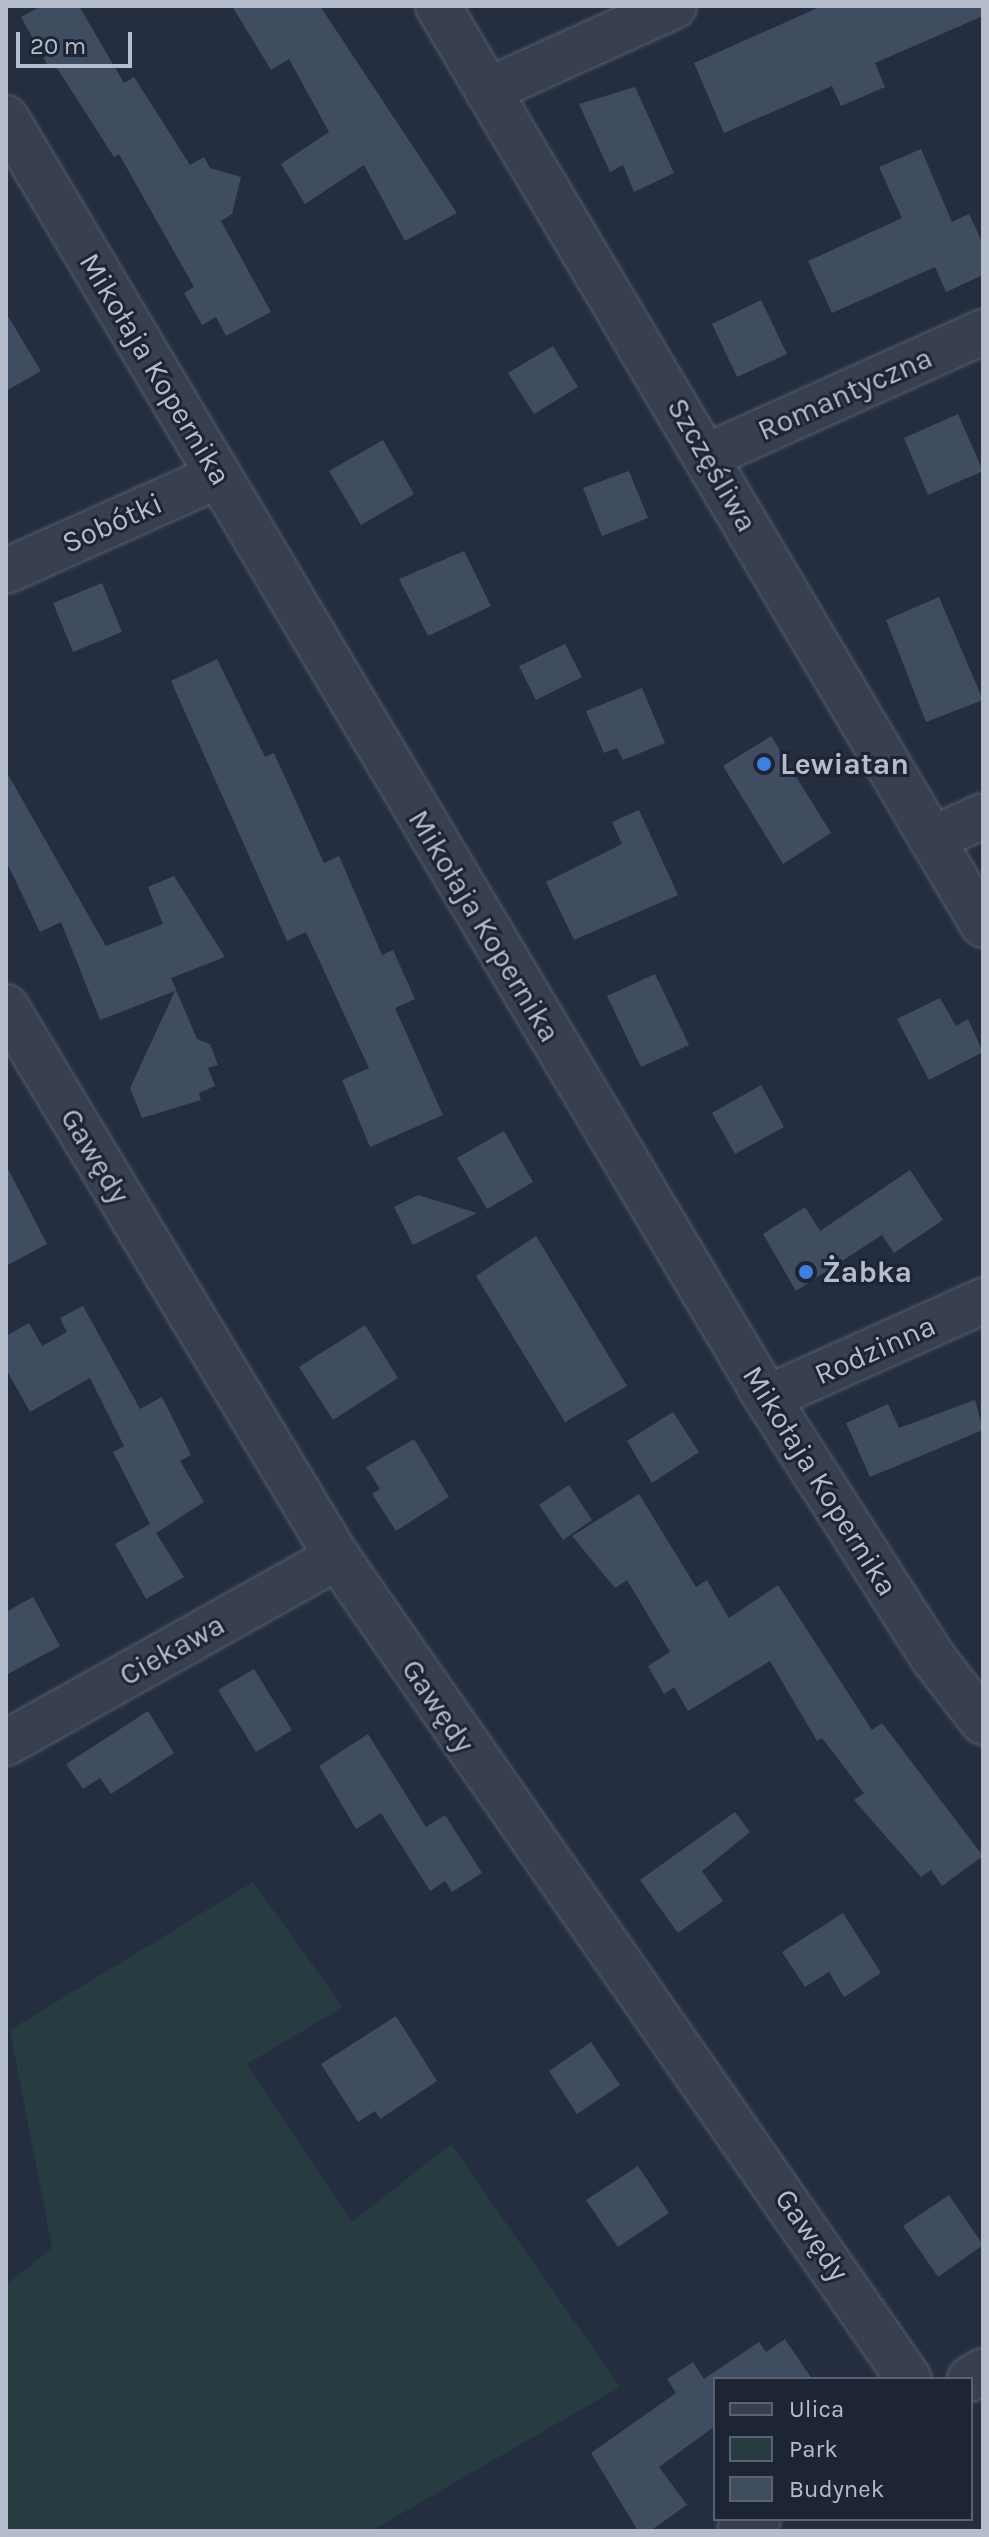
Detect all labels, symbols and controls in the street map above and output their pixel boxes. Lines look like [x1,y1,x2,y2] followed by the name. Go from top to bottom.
[20,16,136,66] scale bar
[30,32,86,60] text: 20 m
[71,246,239,492] street label: Mikołaja Kopernika
[752,340,938,448] street label: Romantyczna
[659,392,765,538] street label: Szczęśliwa
[56,485,168,561] street label: Sobótki
[780,746,909,782] place label: Lewiatan
[755,755,773,773] marker: Lewiatan
[400,803,568,1049] street label: Mikołaja Kopernika
[53,1102,137,1210] street label: Gawędy
[822,1254,912,1290] place label: Żabka
[797,1263,815,1281] marker: Żabka
[809,1307,941,1393] street label: Rodzinna
[735,1359,905,1603] street label: Mikołaja Kopernika
[113,1607,231,1693] street label: Ciekawa
[394,1653,482,1759] street label: Gawędy
[767,2182,857,2288] street label: Gawędy
[713,2377,973,2521] legend
[789,2395,844,2423] text: Ulica
[789,2435,838,2463] text: Park
[789,2475,884,2503] text: Budynek

